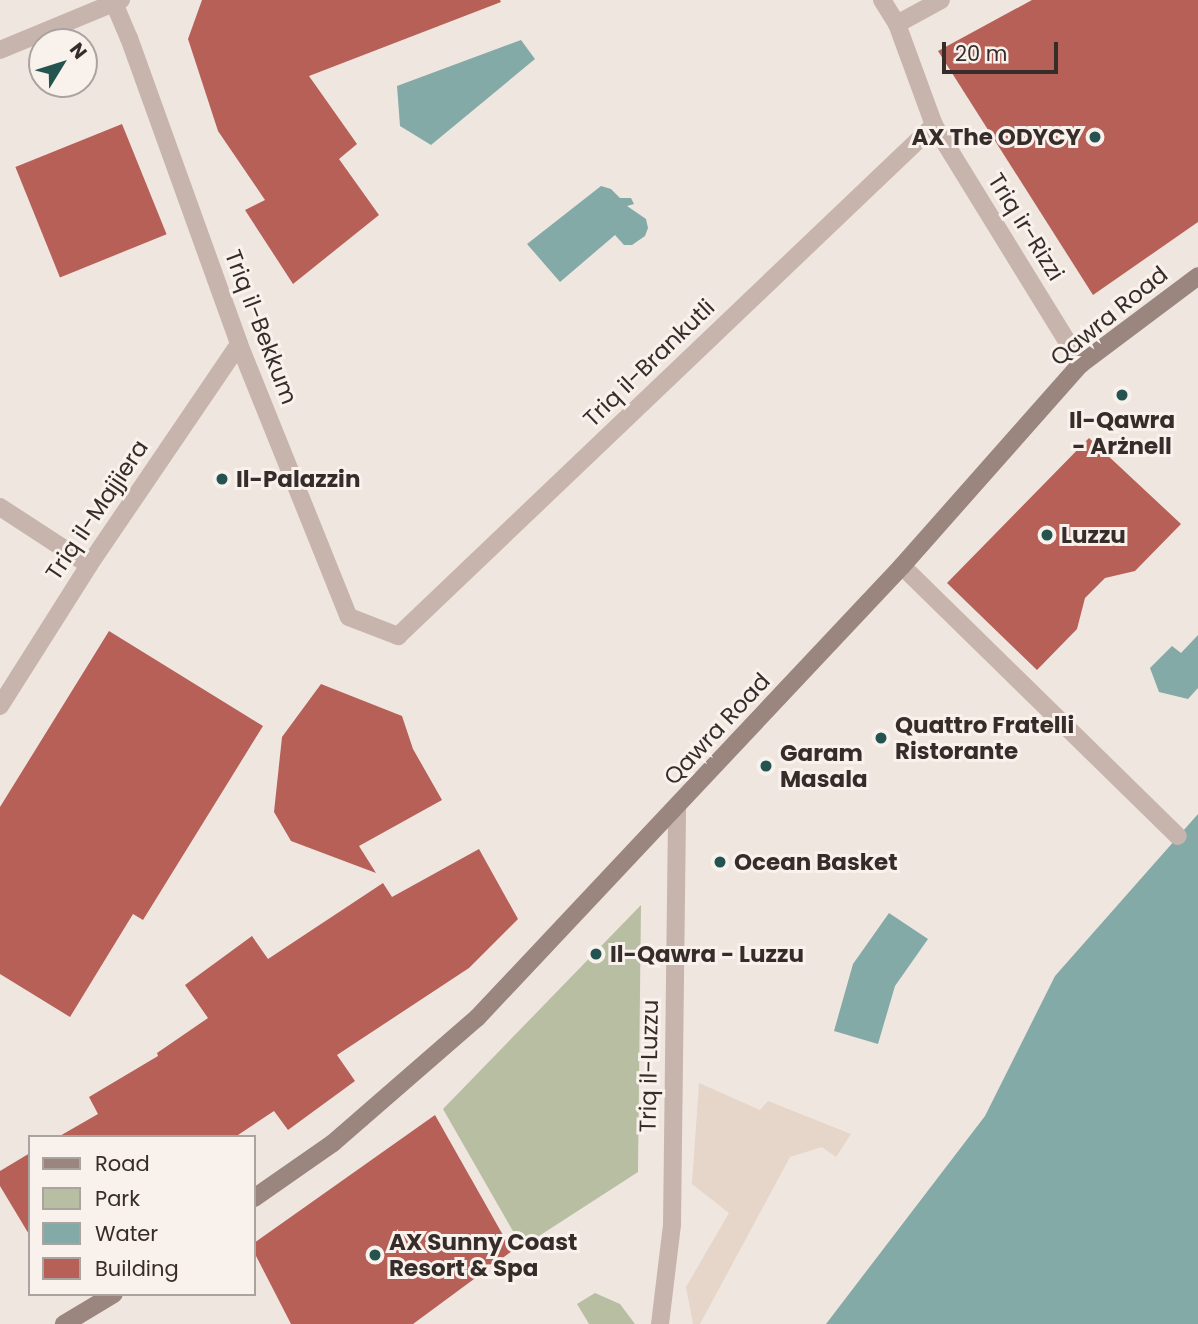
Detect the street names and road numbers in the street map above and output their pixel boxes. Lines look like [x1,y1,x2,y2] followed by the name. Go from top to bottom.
[982,168,1070,286] street label: Triq ir-Rizzi
[219,246,303,408] street label: Triq il-Bekkum
[1045,260,1173,372] street label: Qawra Road
[578,293,720,433] street label: Triq il-Brankutli
[40,435,154,585] street label: Triq il-Majjiera
[658,667,776,791] street label: Qawra Road
[634,999,664,1133] street label: Triq il-Luzzu

